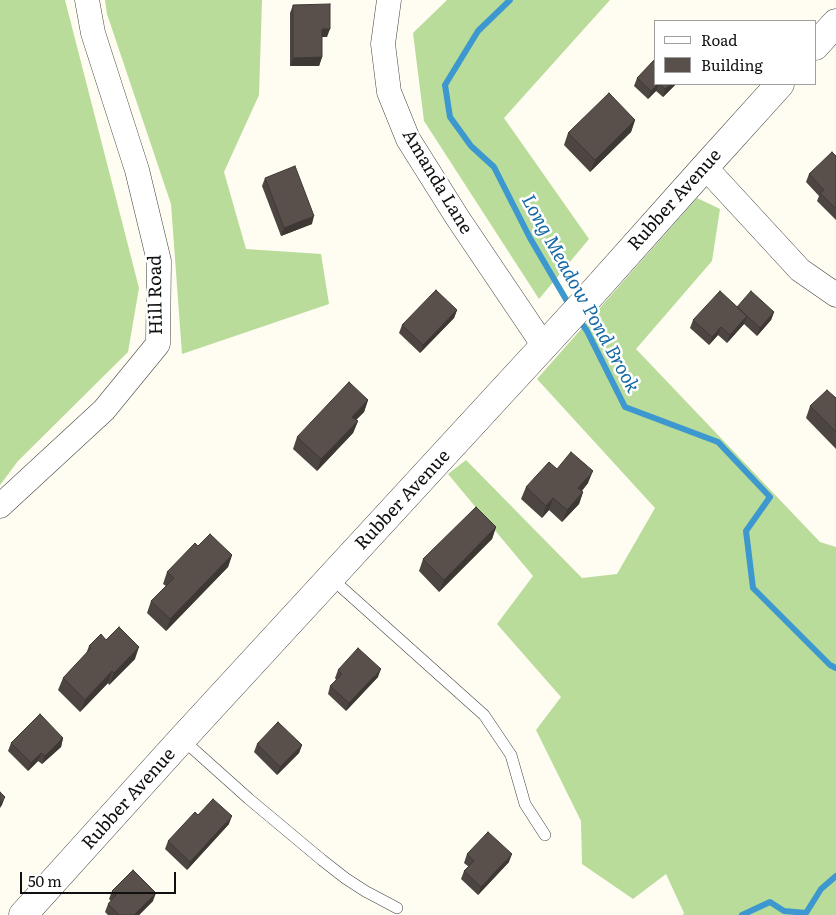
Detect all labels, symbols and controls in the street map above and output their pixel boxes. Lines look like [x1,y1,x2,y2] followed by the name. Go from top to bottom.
[654,20,816,85] legend
[701,28,737,51] text: Road
[701,53,763,76] text: Building
[397,126,477,238] street label: Amanda Lane
[624,145,726,255] street label: Rubber Avenue
[516,191,644,397] water label: Long Meadow Pond Brook
[144,255,168,335] street label: Hill Road
[351,445,455,555] street label: Rubber Avenue
[78,744,180,854] street label: Rubber Avenue
[22,862,179,894] scale bar
[28,869,62,892] text: 50 m

